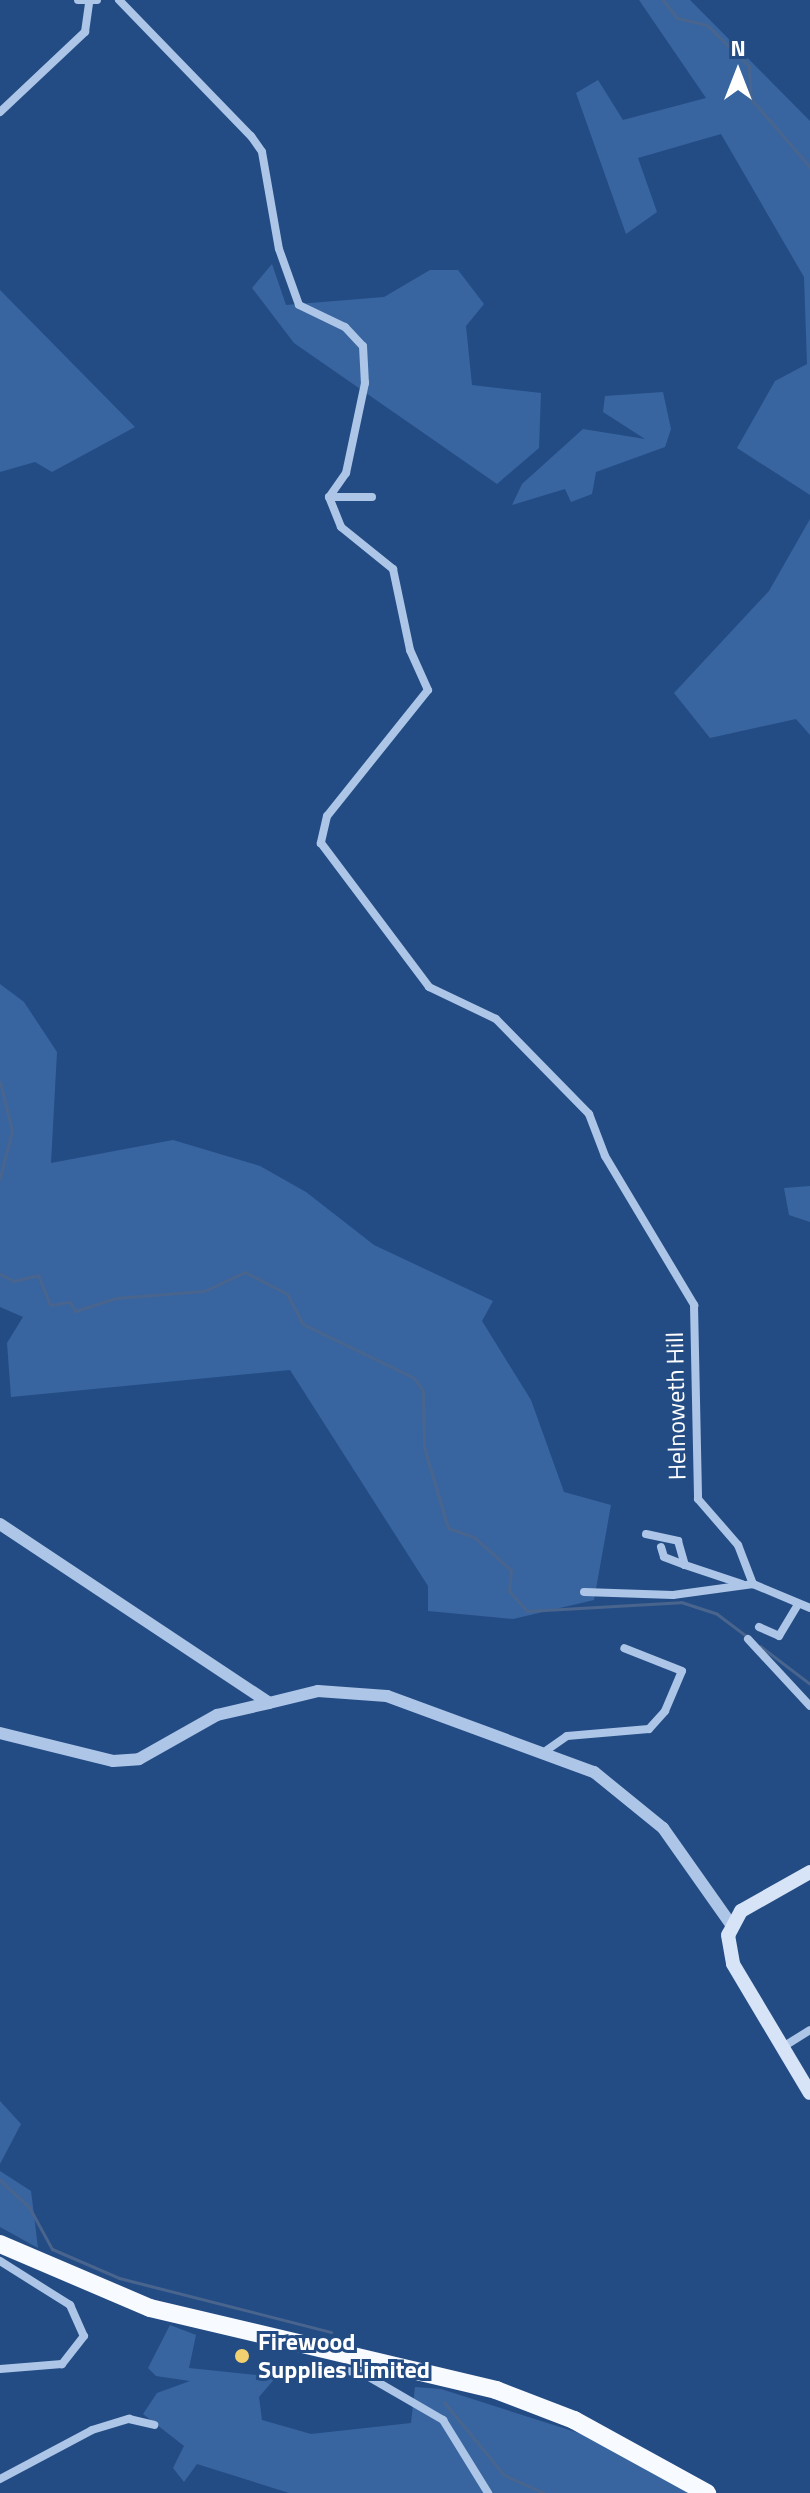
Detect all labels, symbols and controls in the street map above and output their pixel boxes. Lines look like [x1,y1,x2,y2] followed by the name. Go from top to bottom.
[730,31,746,65] text: N
[698,32,778,112] north arrow
[660,1331,692,1481] street label: Helnoweth Hill
[258,2328,430,2384] place label: Firewood Supplies Limited
[233,2347,251,2365] marker: Firewood Supplies Limited

